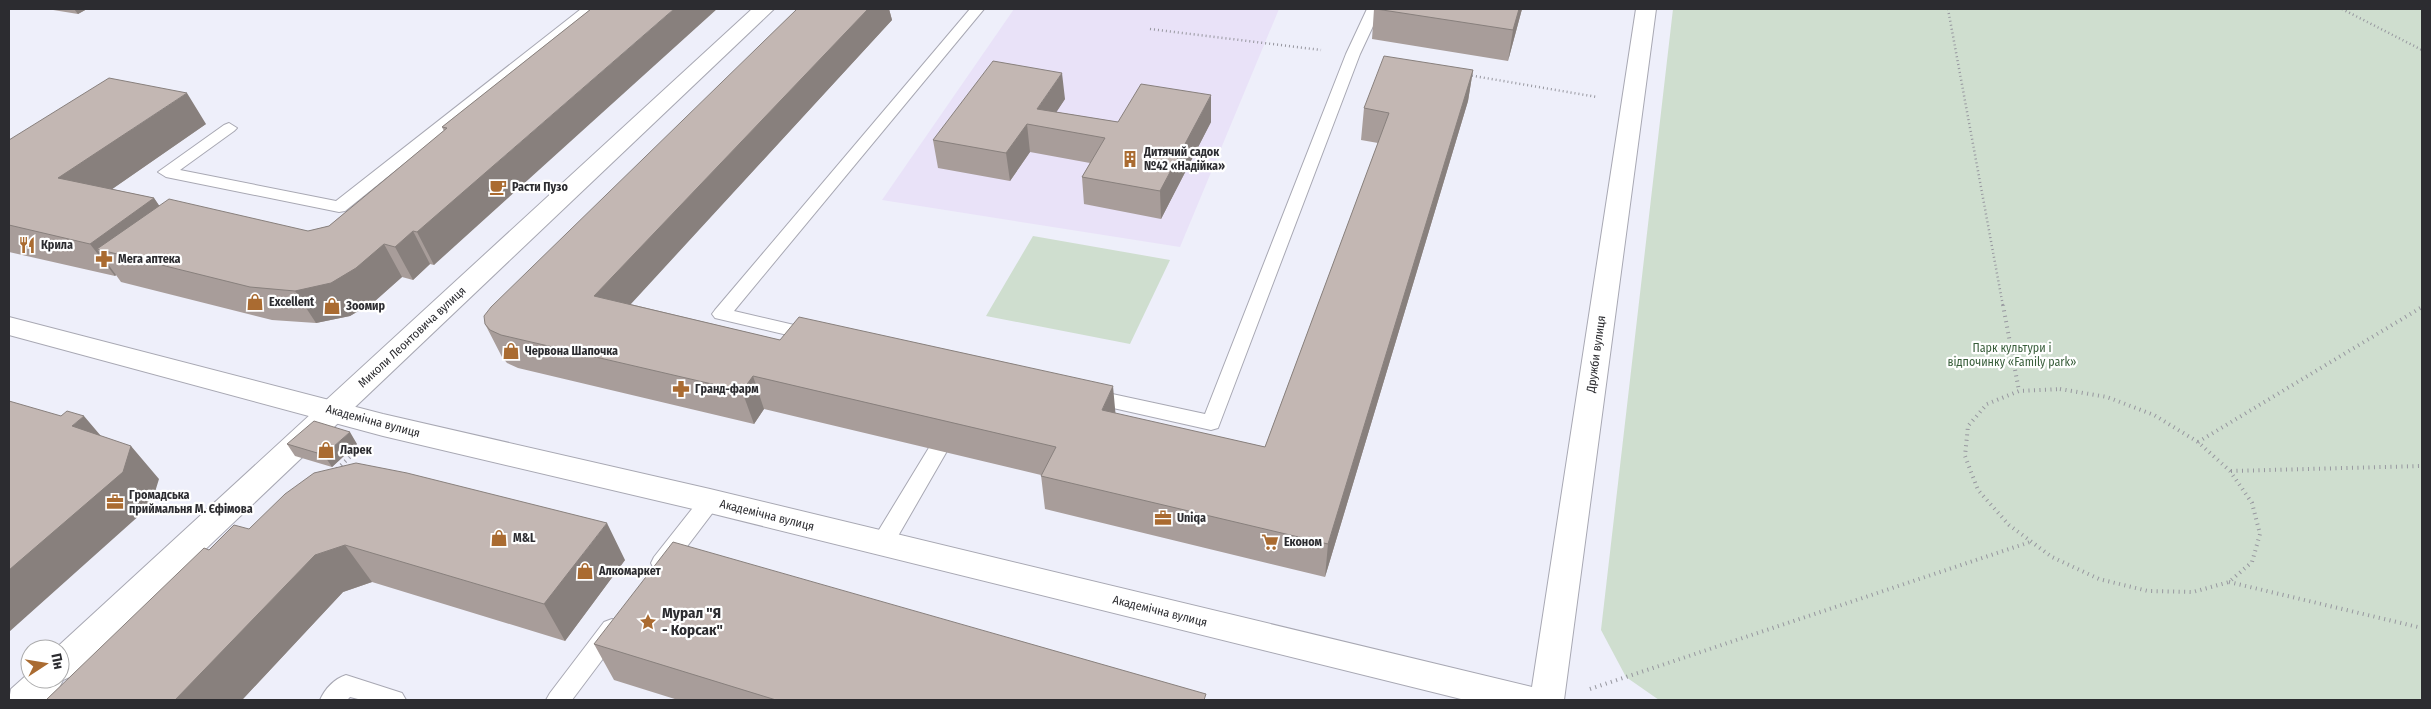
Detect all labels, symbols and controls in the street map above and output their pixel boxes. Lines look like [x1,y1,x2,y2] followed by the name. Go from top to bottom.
[1143,145,1225,173] place label: Дитячий садок №42 «Надійка»
[1120,149,1140,169] building icon: Дитячий садок №42 «Надійка»
[488,177,508,197] cafe icon: Расти Пузо
[512,180,568,194] place label: Расти Пузо
[17,235,37,255] restaurant icon: Крила
[41,238,73,252] place label: Крила
[94,249,114,269] pharmacy icon: Мега аптека
[118,252,181,266] place label: Мега аптека
[355,284,469,390] street label: Миколи Леонтовича вулиця
[245,292,265,312] shop icon: Excellent
[269,295,315,309] place label: Excellent
[322,296,342,316] shop icon: Зоомир
[345,299,385,313] place label: Зоомир
[1584,315,1608,394] street label: Дружби вулиця
[501,341,521,361] shop icon: Червона Шапочка
[1947,341,2077,369] park label: Парк культури і відпочинку «Family park»
[525,344,618,358] place label: Червона Шапочка
[671,379,691,399] pharmacy icon: Гранд-фарм
[695,382,759,396] place label: Гранд-фарм
[324,402,422,440] street label: Академічна вулиця
[316,440,336,460] shop icon: Ларек
[340,443,373,457] place label: Ларек
[129,488,253,516] place label: Громадська приймальня М. Єфімова
[105,492,125,512] office icon: Громадська приймальня М. Єфімова
[718,496,816,534] street label: Академічна вулиця
[1153,508,1173,528] office icon: Uniqa
[1177,511,1206,525] place label: Uniqa
[489,528,509,548] shop icon: M&L
[513,531,536,545] place label: M&L
[1260,532,1280,552] supermarket icon: Економ
[1284,535,1323,549] place label: Економ
[575,561,595,581] shop icon: Алкомаркет
[598,564,661,578] place label: Алкомаркет
[1111,592,1209,630] street label: Академічна вулиця
[662,604,723,639] place label: Мурал "Я - Корсак"
[638,612,658,632] place icon: Мурал "Я - Корсак"
[20,639,70,689] north arrow
[47,652,67,671] text: Пн

